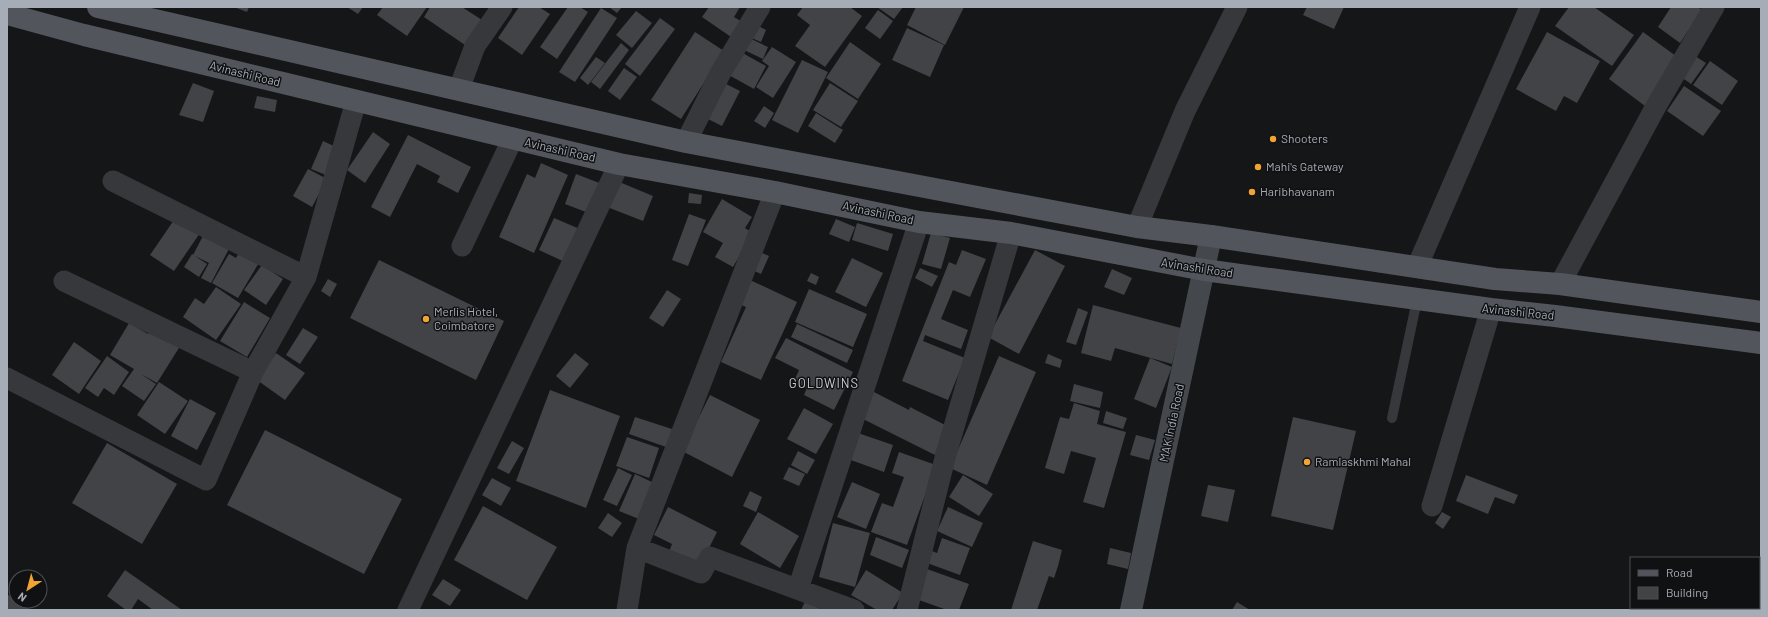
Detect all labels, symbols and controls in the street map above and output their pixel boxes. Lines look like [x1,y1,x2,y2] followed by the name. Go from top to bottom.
[208,57,282,89] street label: Avinashi Road
[1281,131,1328,145] place label: Shooters
[523,134,597,164] street label: Avinashi Road
[1268,134,1278,144] marker: Shooters
[1266,159,1344,173] place label: Mahi's Gateway
[1253,162,1263,172] marker: Mahi's Gateway
[1260,184,1335,198] place label: Haribhavanam
[1247,187,1257,197] marker: Haribhavanam
[841,198,915,226] street label: Avinashi Road
[1160,254,1234,280] street label: Avinashi Road
[1481,300,1555,322] street label: Avinashi Road
[434,304,498,332] place label: Merlis Hotel, Coimbatore
[421,314,431,324] marker: Merlis Hotel, Coimbatore
[789,375,859,391] district label: GOLDWINS
[1156,382,1186,463] street label: MAK India Road
[1315,454,1411,468] place label: Ramlaskhmi Mahal
[1302,457,1312,467] marker: Ramlaskhmi Mahal
[1630,557,1760,609] legend
[1666,565,1693,579] text: Road
[8,569,48,609] north arrow
[1666,585,1708,599] text: Building
[15,590,29,605] text: N

